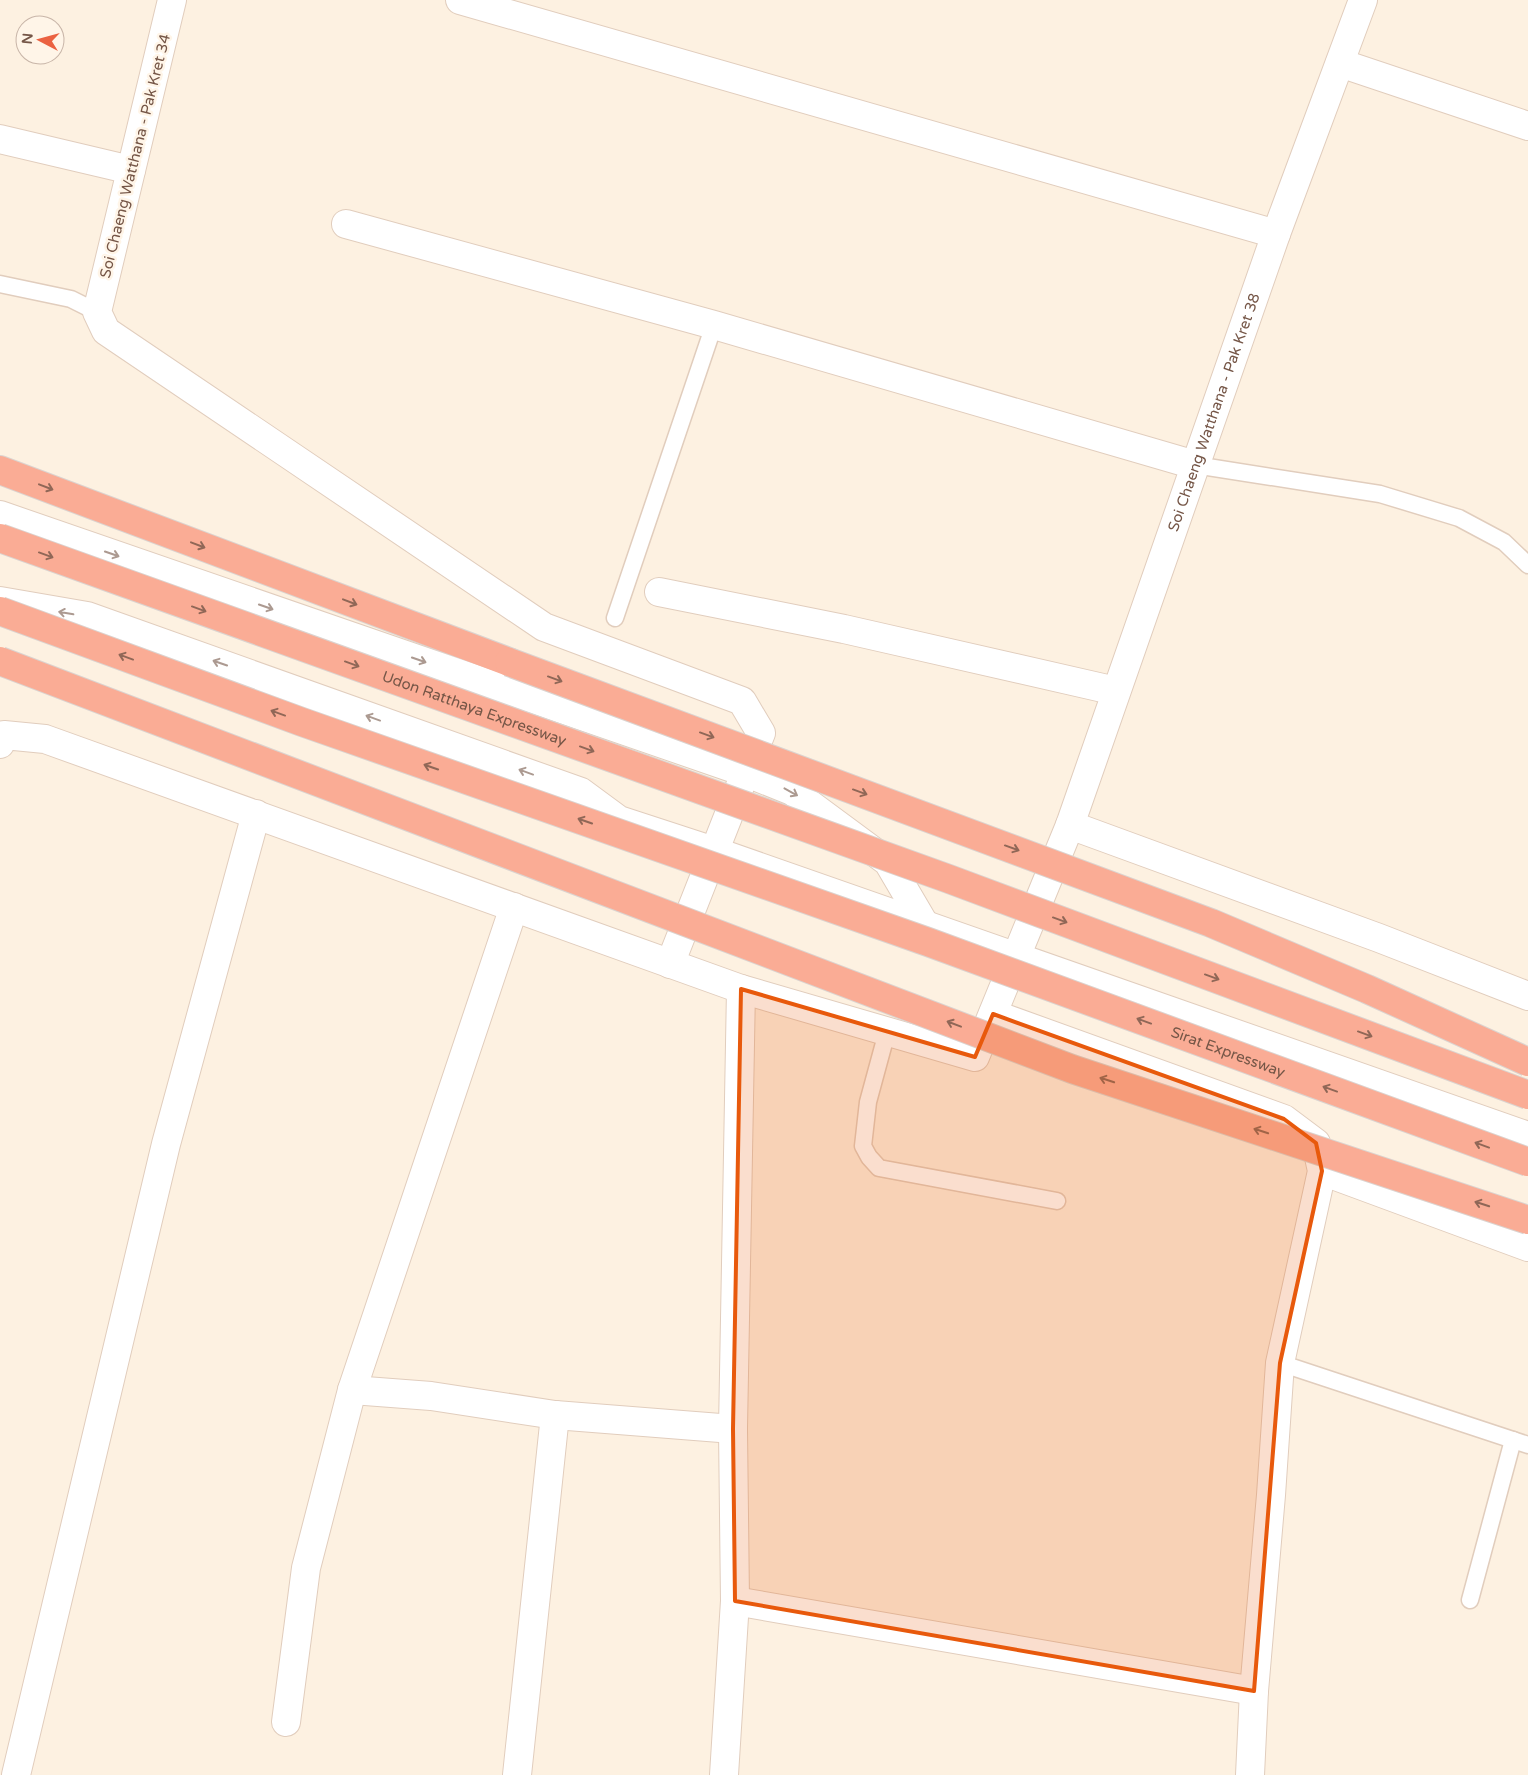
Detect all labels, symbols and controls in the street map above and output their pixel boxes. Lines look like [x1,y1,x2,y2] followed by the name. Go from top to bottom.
[15,15,65,65] north arrow
[19,32,37,45] text: N
[96,32,174,280] street label: Soi Chaeng Watthana - Pak Kret 34
[1164,291,1264,534] street label: Soi Chaeng Watthana - Pak Kret 38
[38,484,53,493] one-way arrow
[190,541,205,550] one-way arrow
[104,550,119,559] one-way arrow
[38,551,53,560] one-way arrow
[342,598,357,607] one-way arrow
[258,603,273,612] one-way arrow
[191,605,207,615] one-way arrow
[58,607,74,617] one-way arrow
[118,652,134,661] one-way arrow
[411,656,427,665] one-way arrow
[213,658,228,667] one-way arrow
[344,660,359,669] one-way arrow
[380,667,569,750] street label: Udon Ratthaya Expressway
[547,675,562,684] one-way arrow
[271,708,286,717] one-way arrow
[366,713,381,722] one-way arrow
[699,731,715,740] one-way arrow
[579,745,594,754] one-way arrow
[424,762,439,771] one-way arrow
[519,767,534,776] one-way arrow
[784,787,799,797] one-way arrow
[852,788,867,797] one-way arrow
[577,816,593,825] one-way arrow
[1004,844,1019,853] one-way arrow
[1052,916,1067,925] one-way arrow
[1204,973,1220,982] one-way arrow
[1137,1016,1152,1025] one-way arrow
[947,1019,962,1028] one-way arrow
[1169,1023,1288,1081] street label: Sirat Expressway
[1356,1030,1372,1039] one-way arrow
[1099,1075,1115,1085] one-way arrow
[1322,1084,1338,1093] one-way arrow
[1253,1126,1269,1136] one-way arrow
[1475,1140,1490,1149] one-way arrow
[1474,1199,1490,1209] one-way arrow

